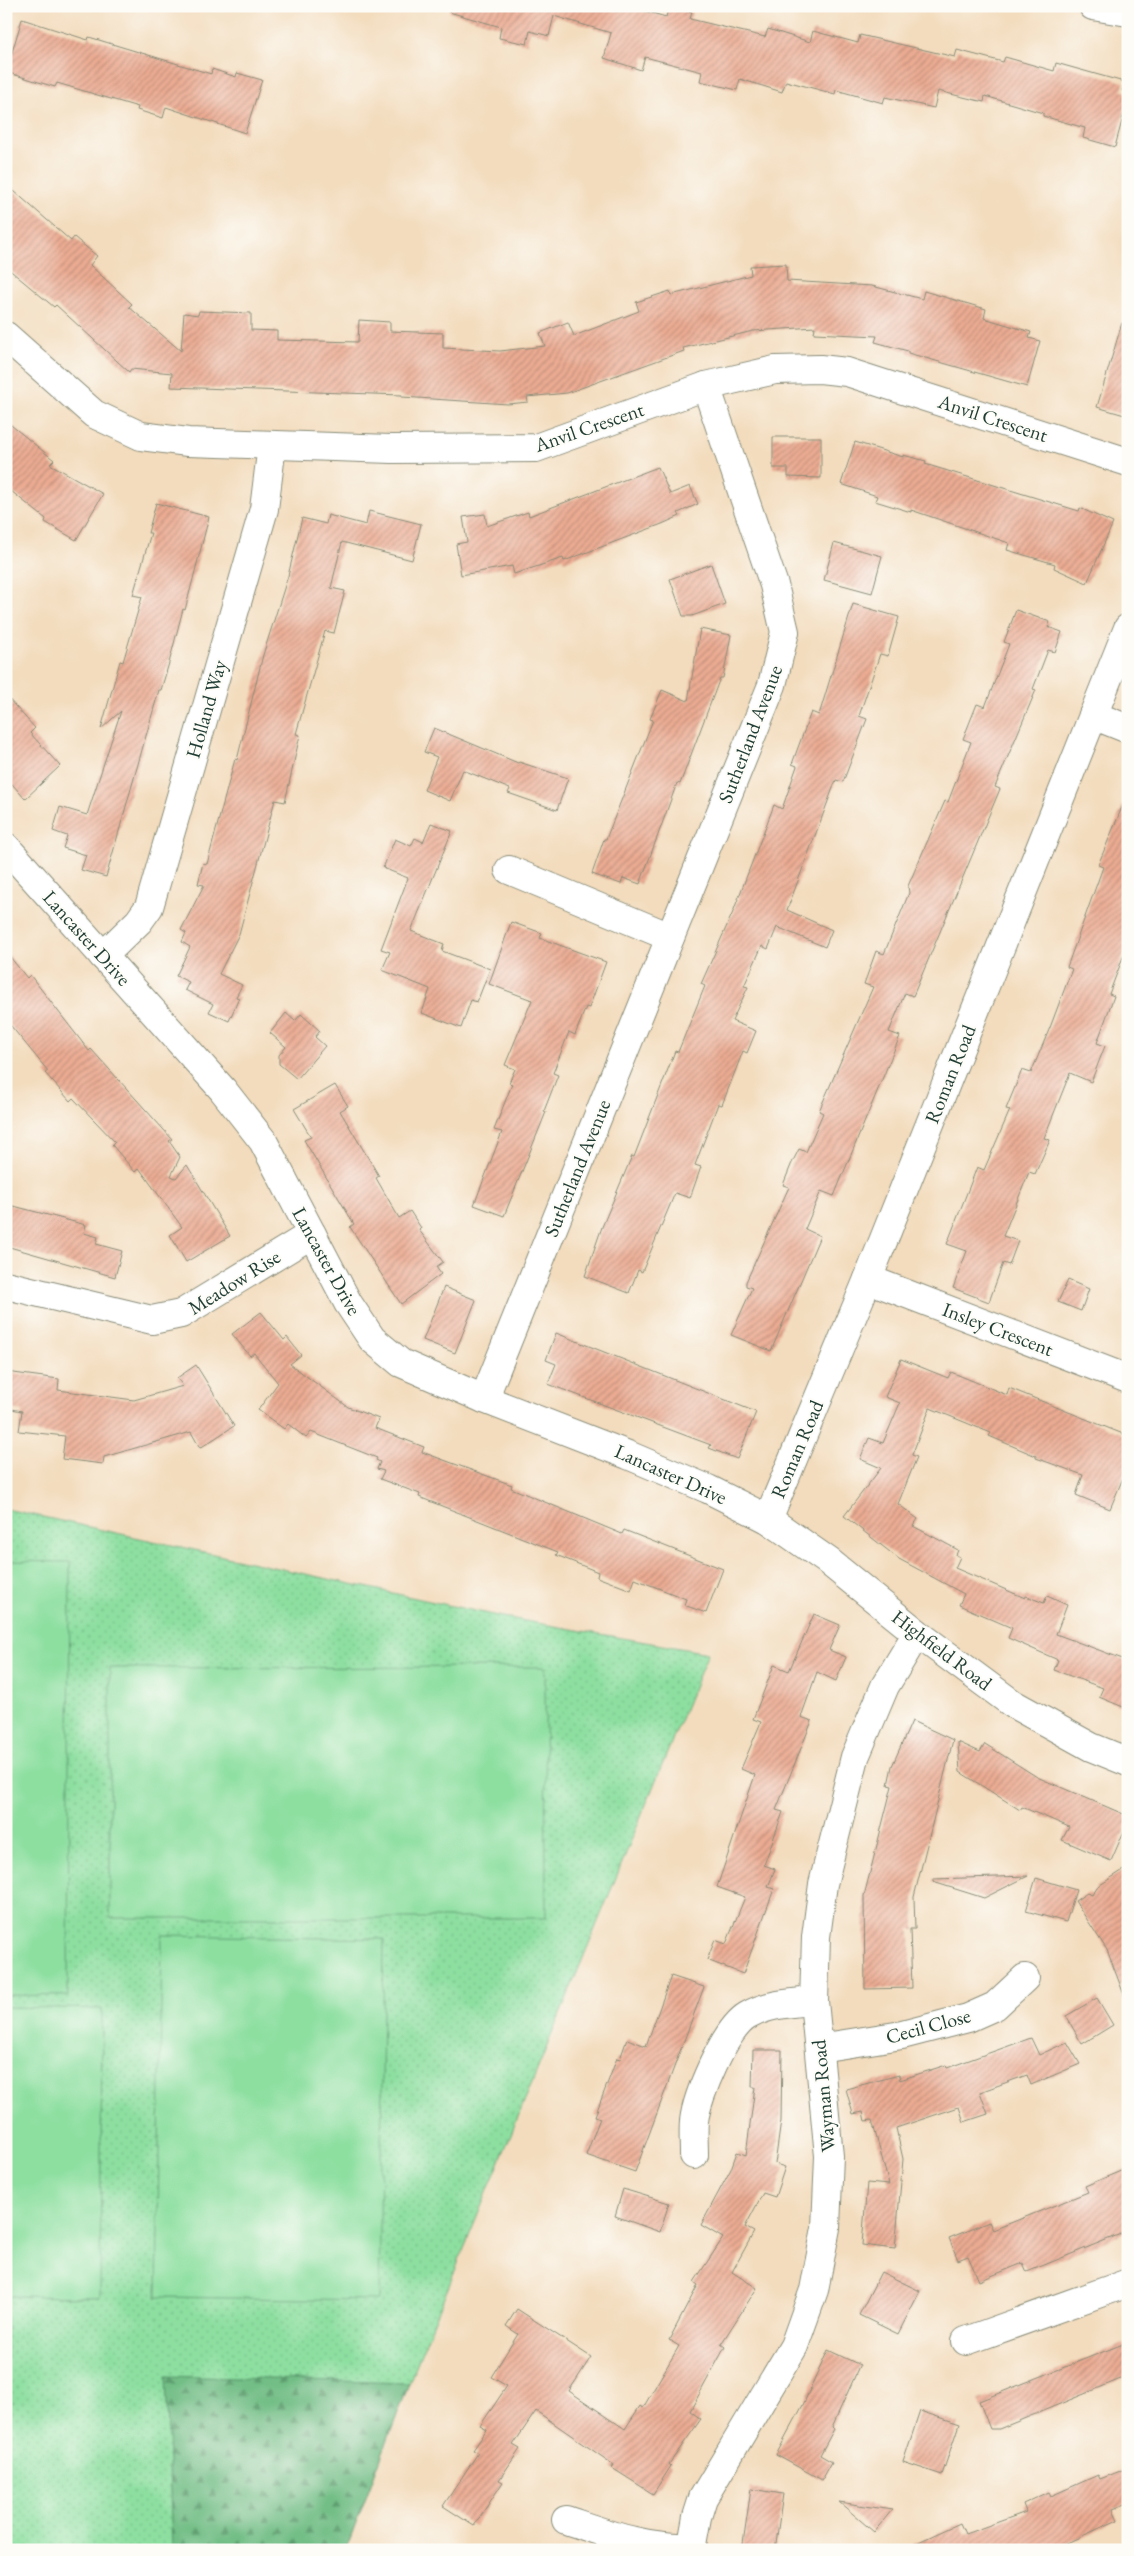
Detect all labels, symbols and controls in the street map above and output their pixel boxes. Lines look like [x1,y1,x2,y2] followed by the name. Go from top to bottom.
[934,388,1052,448] street label: Anvil Crescent
[530,396,648,458] street label: Anvil Crescent
[180,657,232,761] street label: Holland Way
[712,661,788,807] street label: Sutherland Avenue
[37,885,137,991] street label: Lancaster Drive
[918,1020,982,1127] street label: Roman Road
[538,1095,616,1240] street label: Sutherland Avenue
[287,1202,368,1320] street label: Lancaster Drive
[183,1243,285,1321] street label: Meadow Rise
[939,1296,1058,1362] street label: Insley Crescent
[765,1395,830,1502] street label: Roman Road
[611,1438,731,1510] street label: Lancaster Drive
[887,1604,998,1697] street label: Highfield Road
[883,2002,973,2050] street label: Cecil Close
[805,2038,841,2153] street label: Wayman Road

